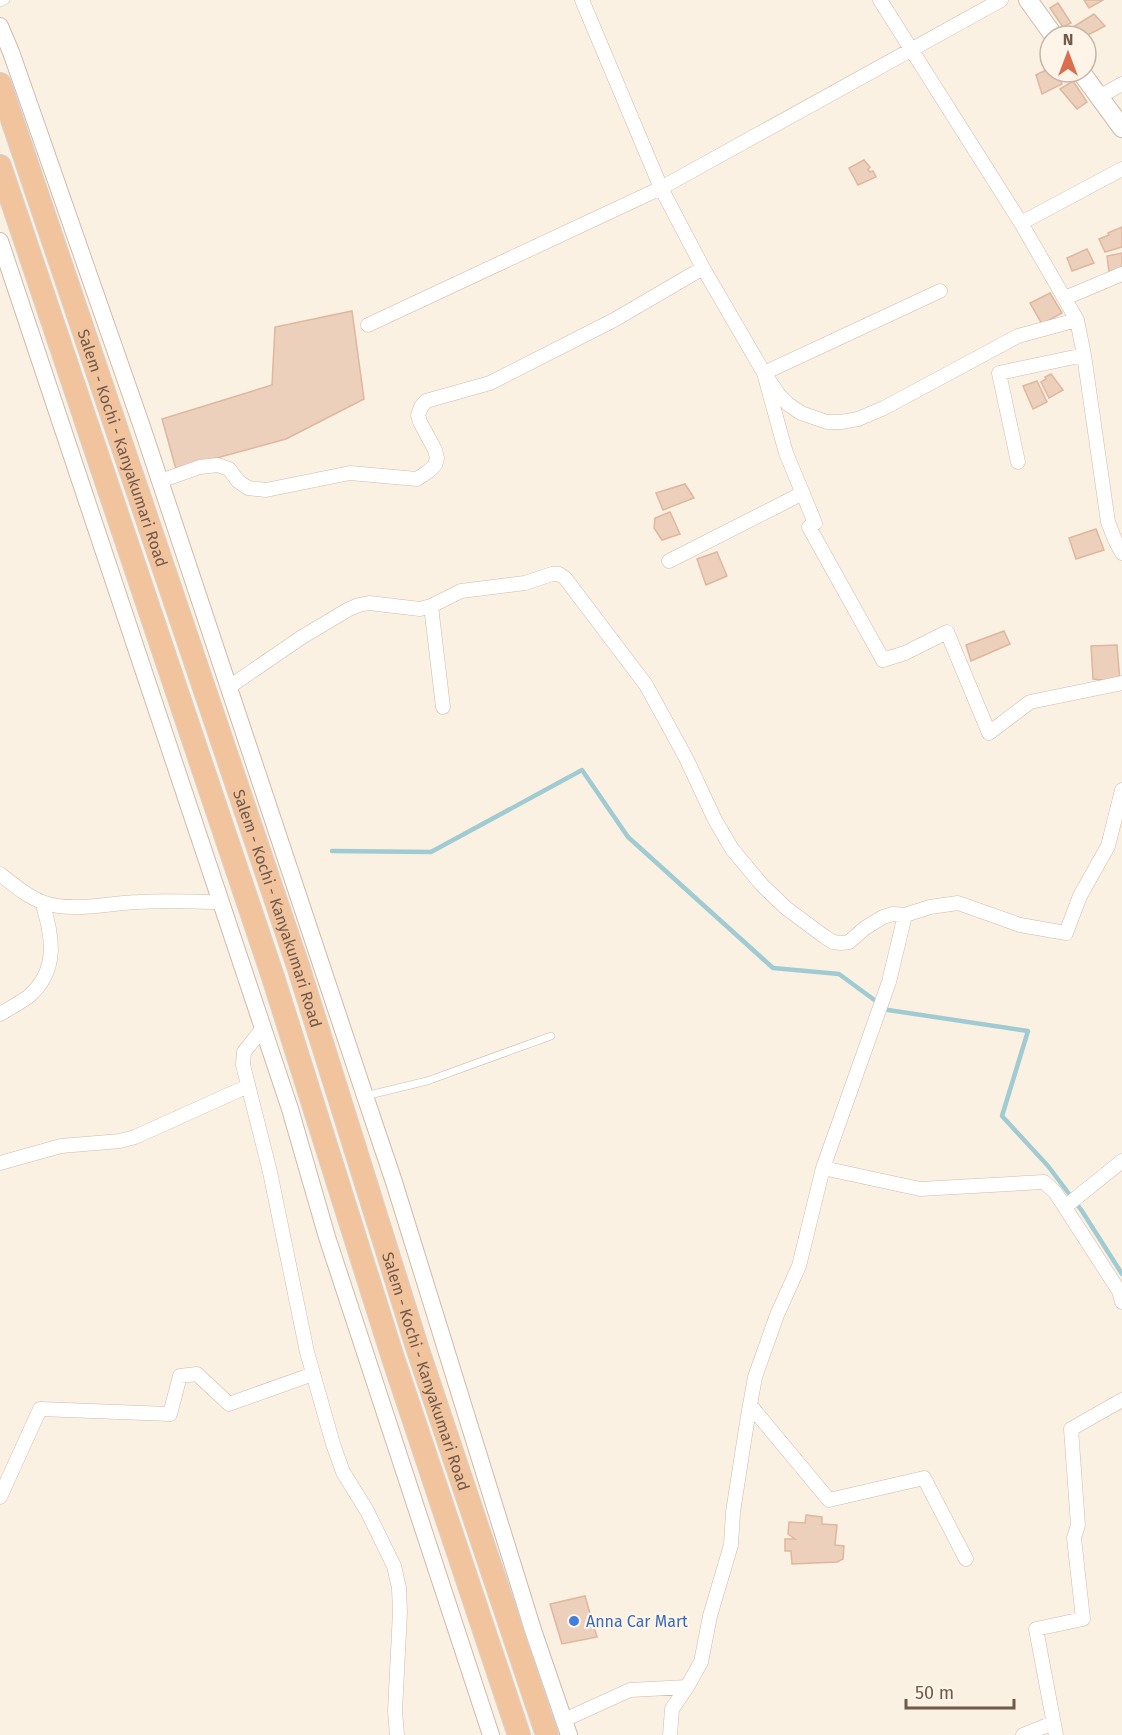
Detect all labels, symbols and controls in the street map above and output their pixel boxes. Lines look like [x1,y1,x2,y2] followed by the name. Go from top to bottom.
[1038,24,1098,84] north arrow
[1063,30,1073,49] text: N
[74,326,172,569] street label: Salem - Kochi - Kanyakumari Road
[229,787,326,1030] street label: Salem - Kochi - Kanyakumari Road
[378,1250,474,1493] street label: Salem - Kochi - Kanyakumari Road
[586,1612,688,1631] place label: Anna Car Mart
[567,1614,581,1628] marker: Anna Car Mart
[906,1672,1014,1710] scale bar
[915,1682,954,1704] text: 50 m

